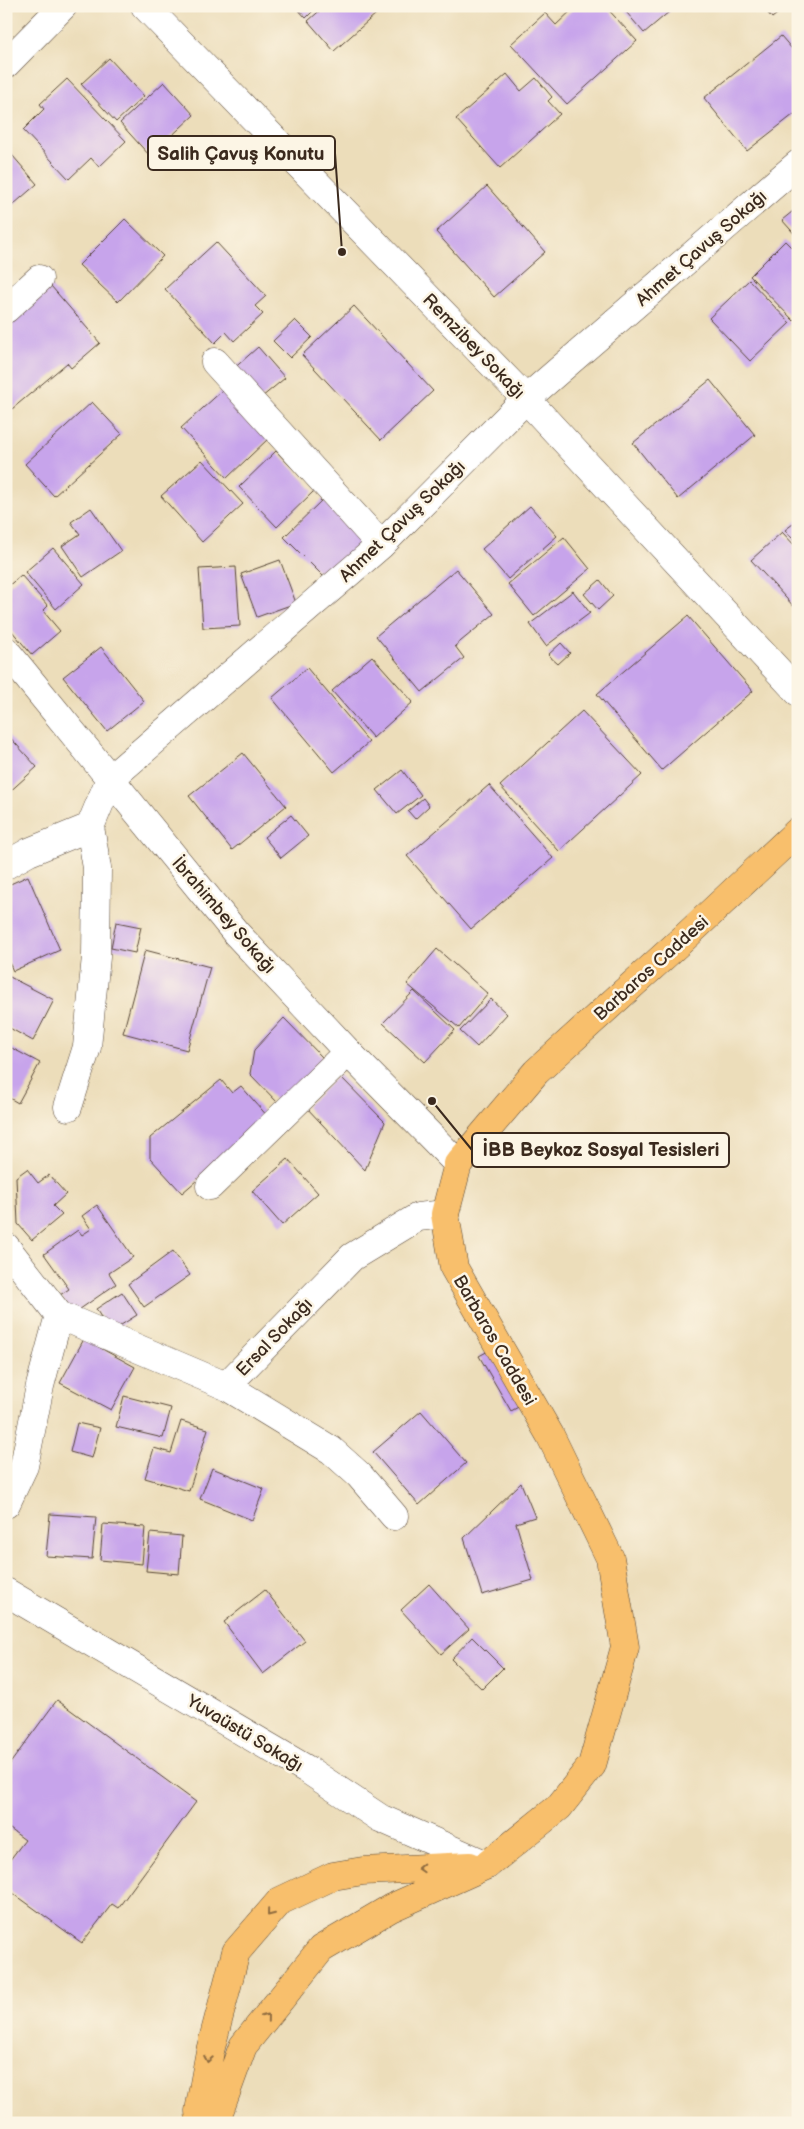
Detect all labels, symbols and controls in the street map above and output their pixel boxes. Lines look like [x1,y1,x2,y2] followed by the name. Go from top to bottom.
[148,136,335,170] callout: Salih Çavuş Konutu
[157,143,325,166] text: Salih Çavuş Konutu
[632,186,771,311] street label: Ahmet Çavuş Sokağı
[418,290,529,403] street label: Remzibey Sokağı
[335,456,470,587] street label: Ahmet Çavuş Sokağı
[167,852,281,978] street label: İbrahimbey Sokağı
[590,911,713,1025] street label: Barbaros Caddesi
[472,1133,729,1167] callout: İBB Beykoz Sosyal Tesisleri
[483,1137,719,1162] text: İBB Beykoz Sosyal Tesisleri
[449,1271,540,1409] street label: Barbaros Caddesi
[232,1294,317,1381] street label: Ersal Sokağı
[182,1690,307,1776] street label: Yuvaüstü Sokağı
[416,1863,424,1874] one-way arrow
[267,1907,275,1916] one-way arrow
[261,2014,269,2023] one-way arrow
[204,2055,214,2064] one-way arrow

